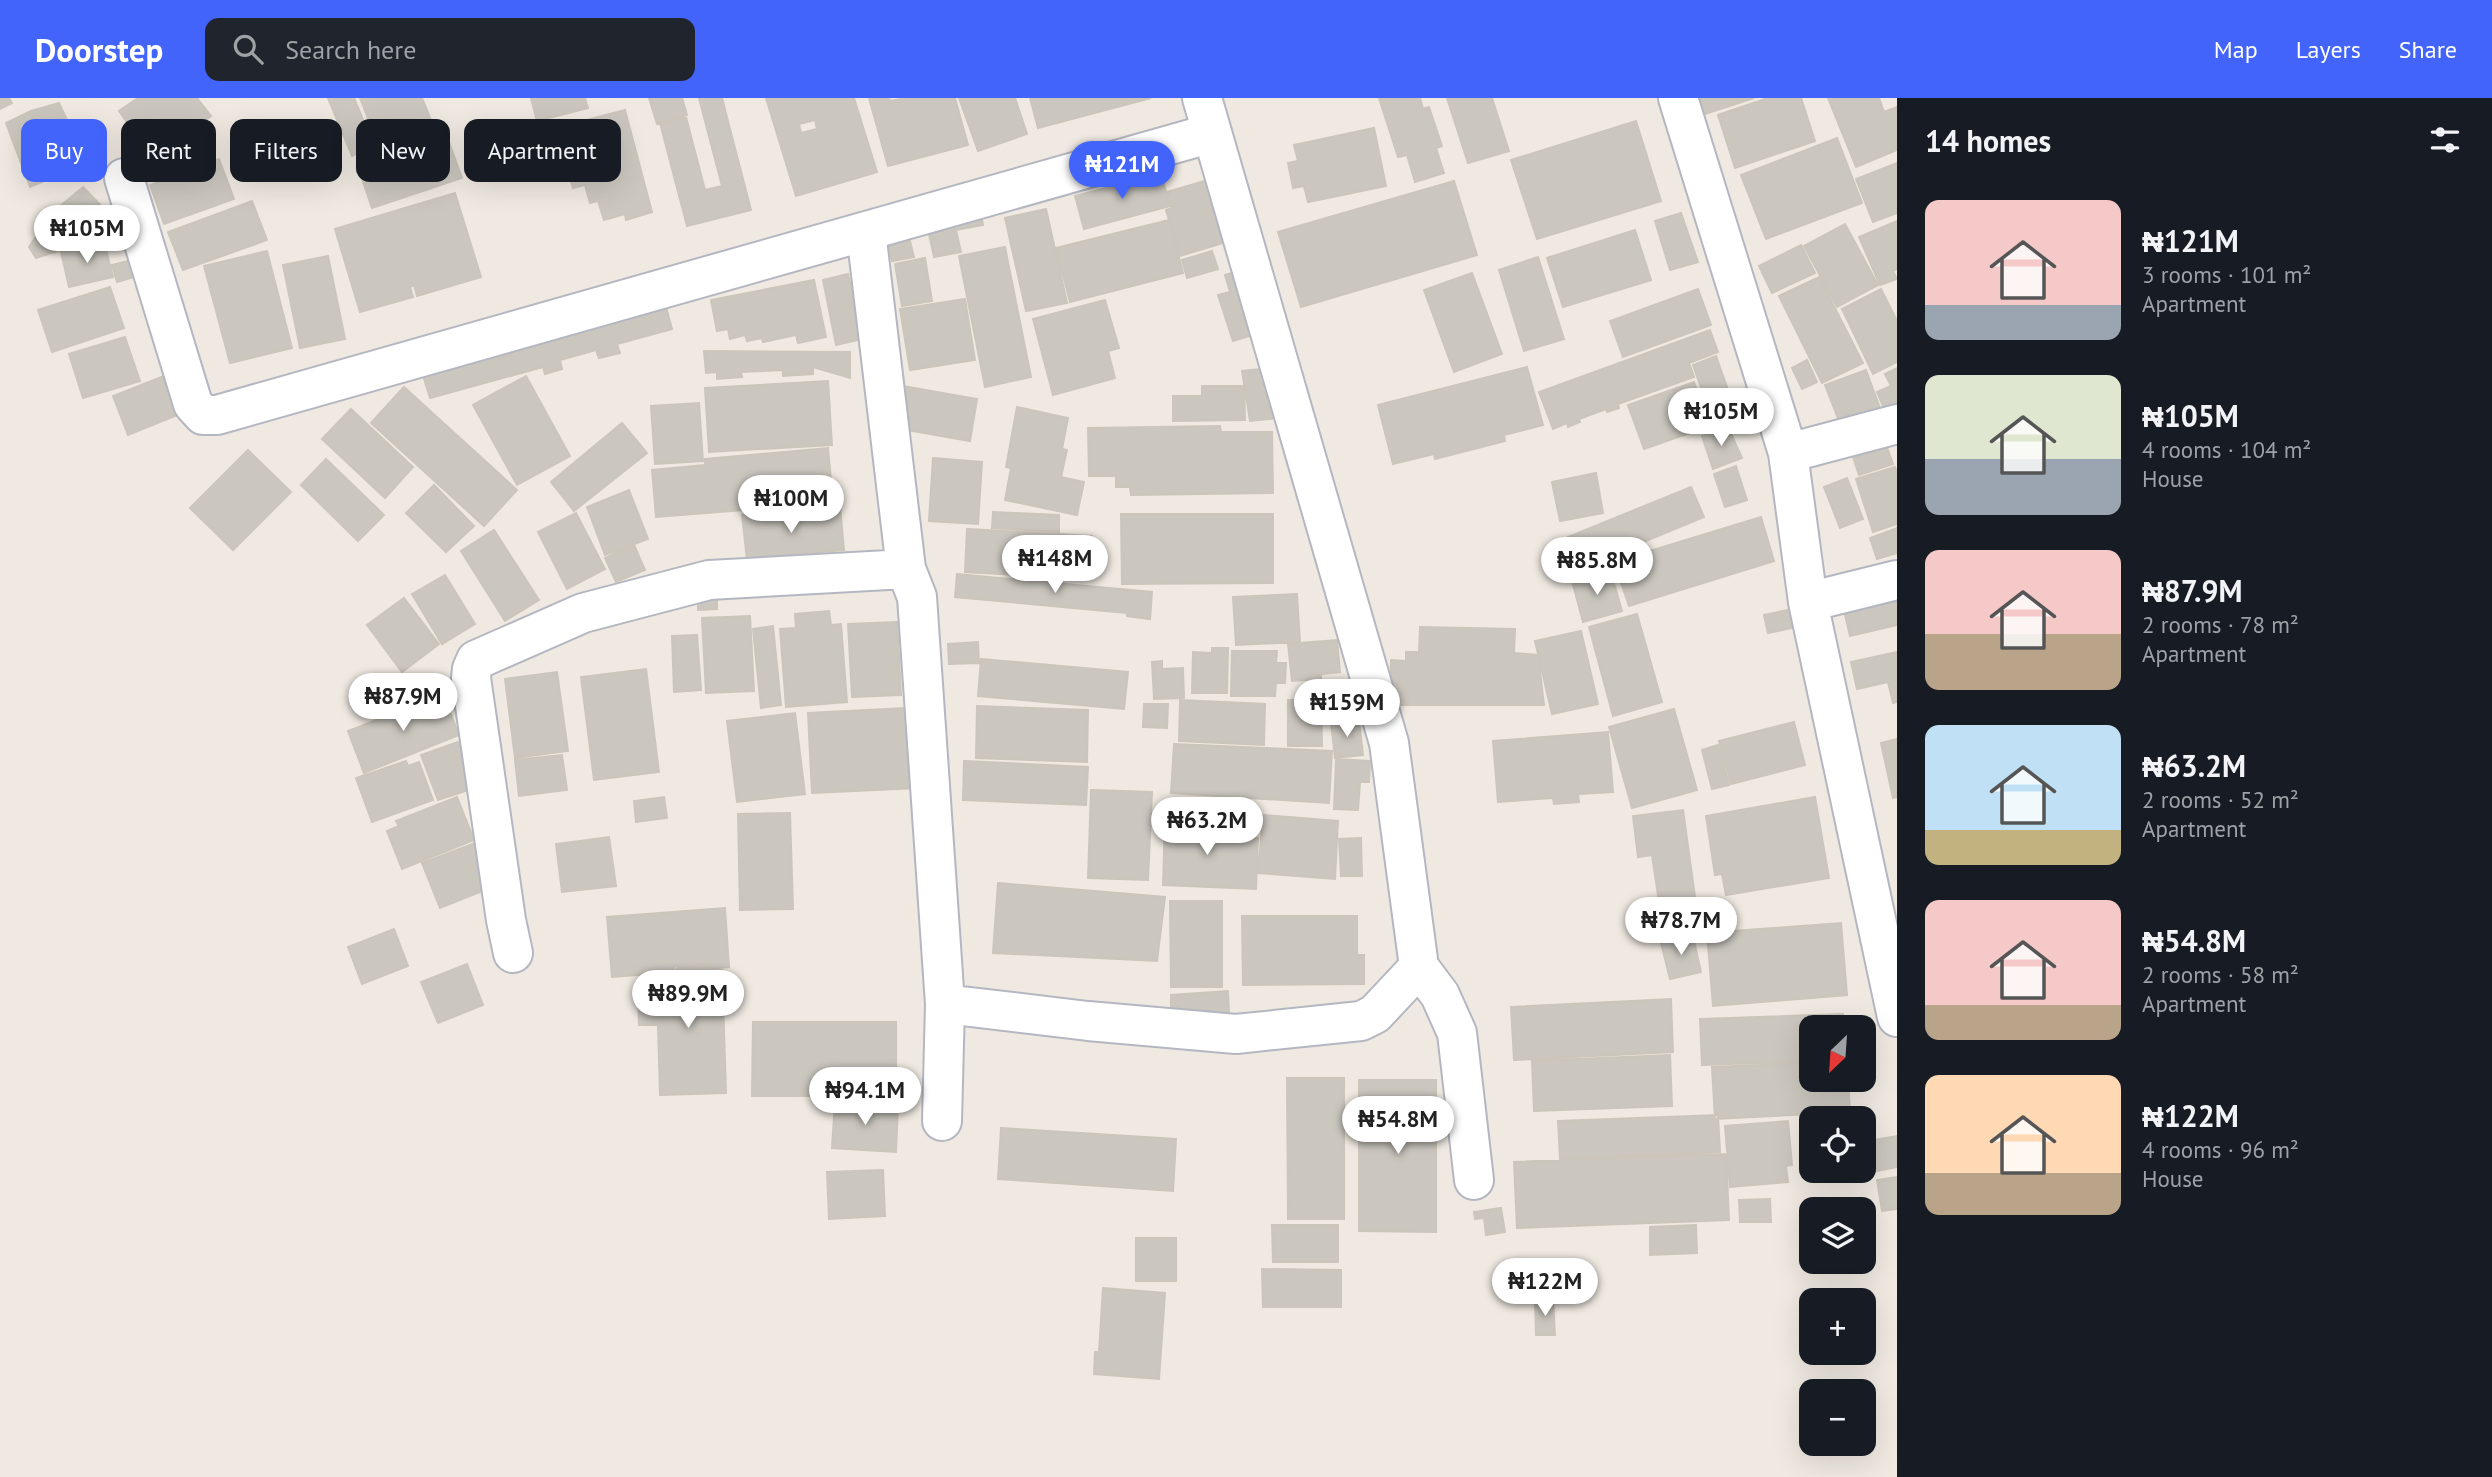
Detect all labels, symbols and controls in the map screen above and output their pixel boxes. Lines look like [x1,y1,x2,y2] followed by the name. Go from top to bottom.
[205,18,695,81] search box
[35,28,163,71] text: Doorstep
[229,30,267,68] icon: search
[285,33,416,66] text: Search here
[2214,34,2258,65] text: Map
[2296,34,2361,65] text: Layers
[2399,34,2457,65] text: Share
[21,119,107,182] chip: Buy
[121,119,216,182] chip: Rent
[230,119,342,182] chip: Filters
[356,119,450,182] chip: New
[464,119,621,182] chip: Apartment
[1925,121,2051,160] text: 14 homes
[2426,121,2464,159] icon: filters
[1073,141,1171,201] pin: ₦121M
[1085,149,1159,178] text: ₦121M
[38,206,136,265] pin: ₦105M
[50,213,124,242] text: ₦105M
[2142,221,2239,260] text: ₦121M
[1981,228,2065,312] icon: home
[2142,260,2311,289] text: 3 rooms · 101 m²
[2142,289,2246,318] text: Apartment
[1672,388,1770,448] pin: ₦105M
[1684,396,1758,425] text: ₦105M
[2142,396,2239,435] text: ₦105M
[1981,403,2065,487] icon: home
[2142,435,2311,464] text: 4 rooms · 104 m²
[2142,464,2204,493] text: House
[742,476,840,535] pin: ₦100M
[754,483,828,512] text: ₦100M
[1006,536,1104,595] pin: ₦148M
[1540,538,1654,597] pin: ₦85.8M
[1018,543,1092,572] text: ₦148M
[1557,545,1637,574] text: ₦85.8M
[2142,571,2243,610] text: ₦87.9M
[1981,578,2065,662] icon: home
[2142,610,2299,639] text: 2 rooms · 78 m²
[2142,639,2246,668] text: Apartment
[346,674,460,733] pin: ₦87.9M
[1298,680,1396,739] pin: ₦159M
[364,681,442,710] text: ₦87.9M
[1310,687,1384,716] text: ₦159M
[2142,746,2246,785] text: ₦63.2M
[1981,753,2065,837] icon: home
[2142,785,2299,814] text: 2 rooms · 52 m²
[1150,798,1264,857] pin: ₦63.2M
[1167,805,1247,834] text: ₦63.2M
[2142,814,2246,843] text: Apartment
[1624,898,1738,957] pin: ₦78.7M
[1641,905,1721,934] text: ₦78.7M
[2142,921,2246,960] text: ₦54.8M
[1981,928,2065,1012] icon: home
[2142,960,2299,989] text: 2 rooms · 58 m²
[631,970,745,1030] pin: ₦89.9M
[648,978,728,1007] text: ₦89.9M
[2142,989,2246,1018] text: Apartment
[1799,1015,1876,1092] north arrow
[1799,1015,1876,1456] map controls
[808,1068,922,1127] pin: ₦94.1M
[825,1075,905,1104] text: ₦94.1M
[1341,1096,1455,1156] pin: ₦54.8M
[2142,1096,2239,1135] text: ₦122M
[1981,1103,2065,1187] icon: home
[1358,1104,1438,1133] text: ₦54.8M
[1799,1106,1876,1183] button: locate
[2142,1135,2299,1164] text: 4 rooms · 96 m²
[2142,1164,2204,1193] text: House
[1799,1197,1876,1274] button: layers
[1496,1258,1594,1318] pin: ₦122M
[1508,1266,1582,1295] text: ₦122M
[1799,1288,1876,1365] button: +
[1799,1379,1876,1456] button: −

